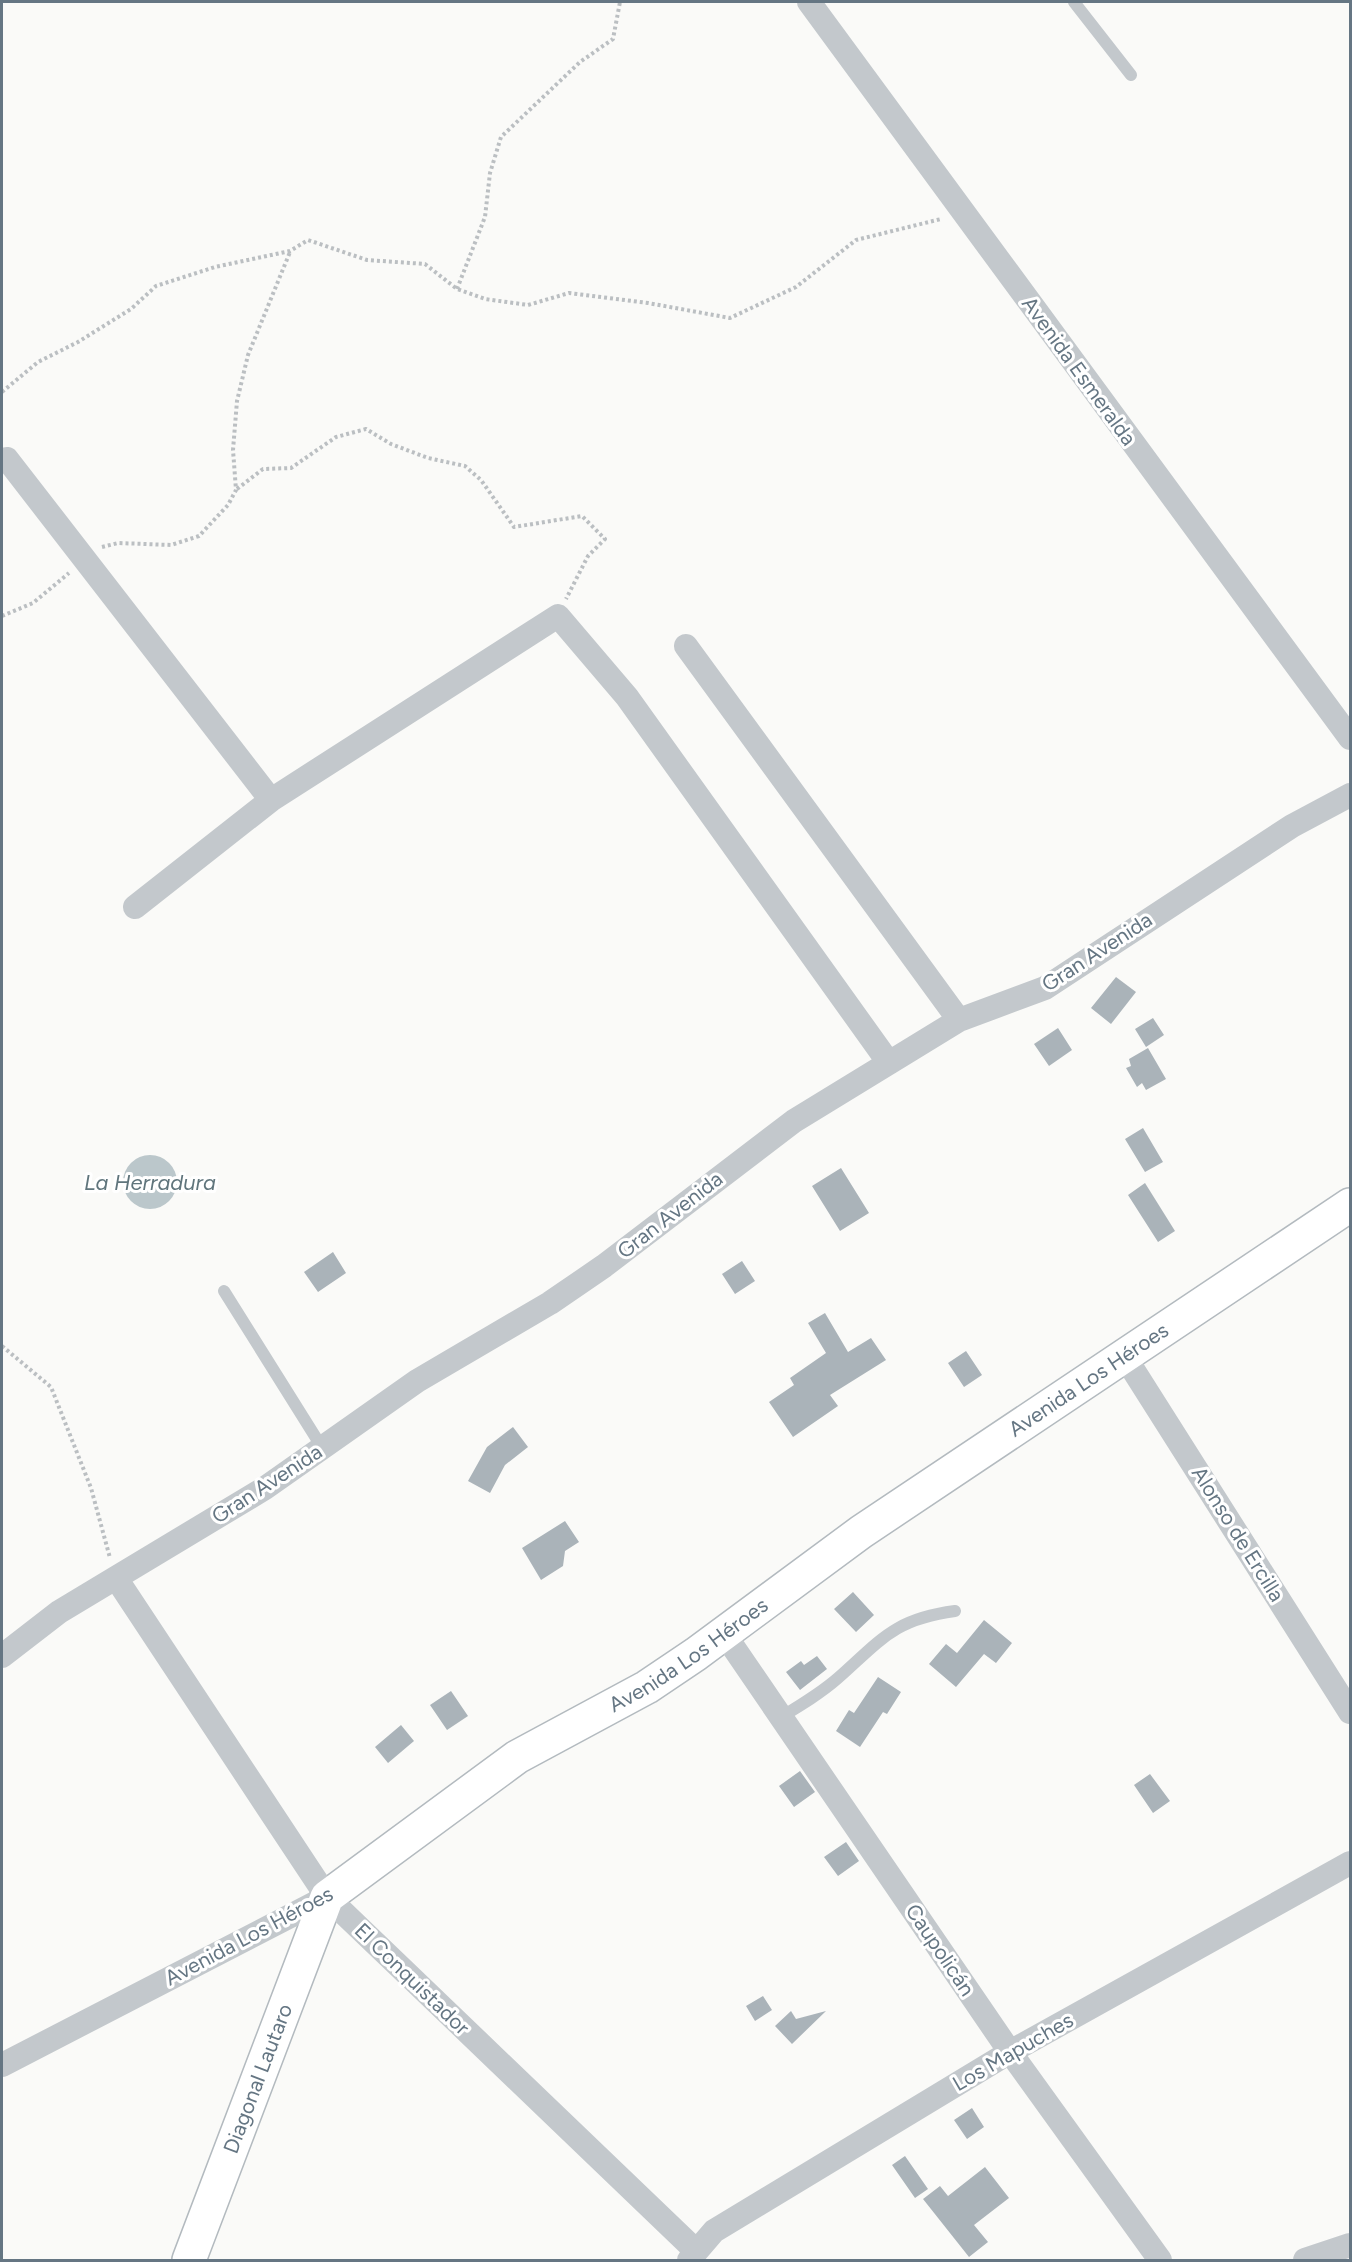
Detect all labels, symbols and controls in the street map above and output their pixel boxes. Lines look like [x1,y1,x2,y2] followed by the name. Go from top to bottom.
[1017,291,1142,450] street label: Avenida Esmeralda
[1037,907,1157,996] street label: Gran Avenida
[612,1166,727,1263] street label: Gran Avenida
[84,1169,216,1196] water label: La Herradura
[1004,1317,1173,1442] street label: Avenida Los Héroes
[207,1439,327,1528] street label: Gran Avenida
[1187,1462,1290,1606] street label: Alonso de Ercilla
[604,1592,773,1717] street label: Avenida Los Héroes
[160,1881,337,1990] street label: Avenida Los Héroes
[901,1899,980,2000] street label: Caupolicán
[350,1918,475,2040] street label: El Conquistador
[218,2000,297,2157] street label: Diagonal Lautaro
[948,2007,1077,2096] street label: Los Mapuches

